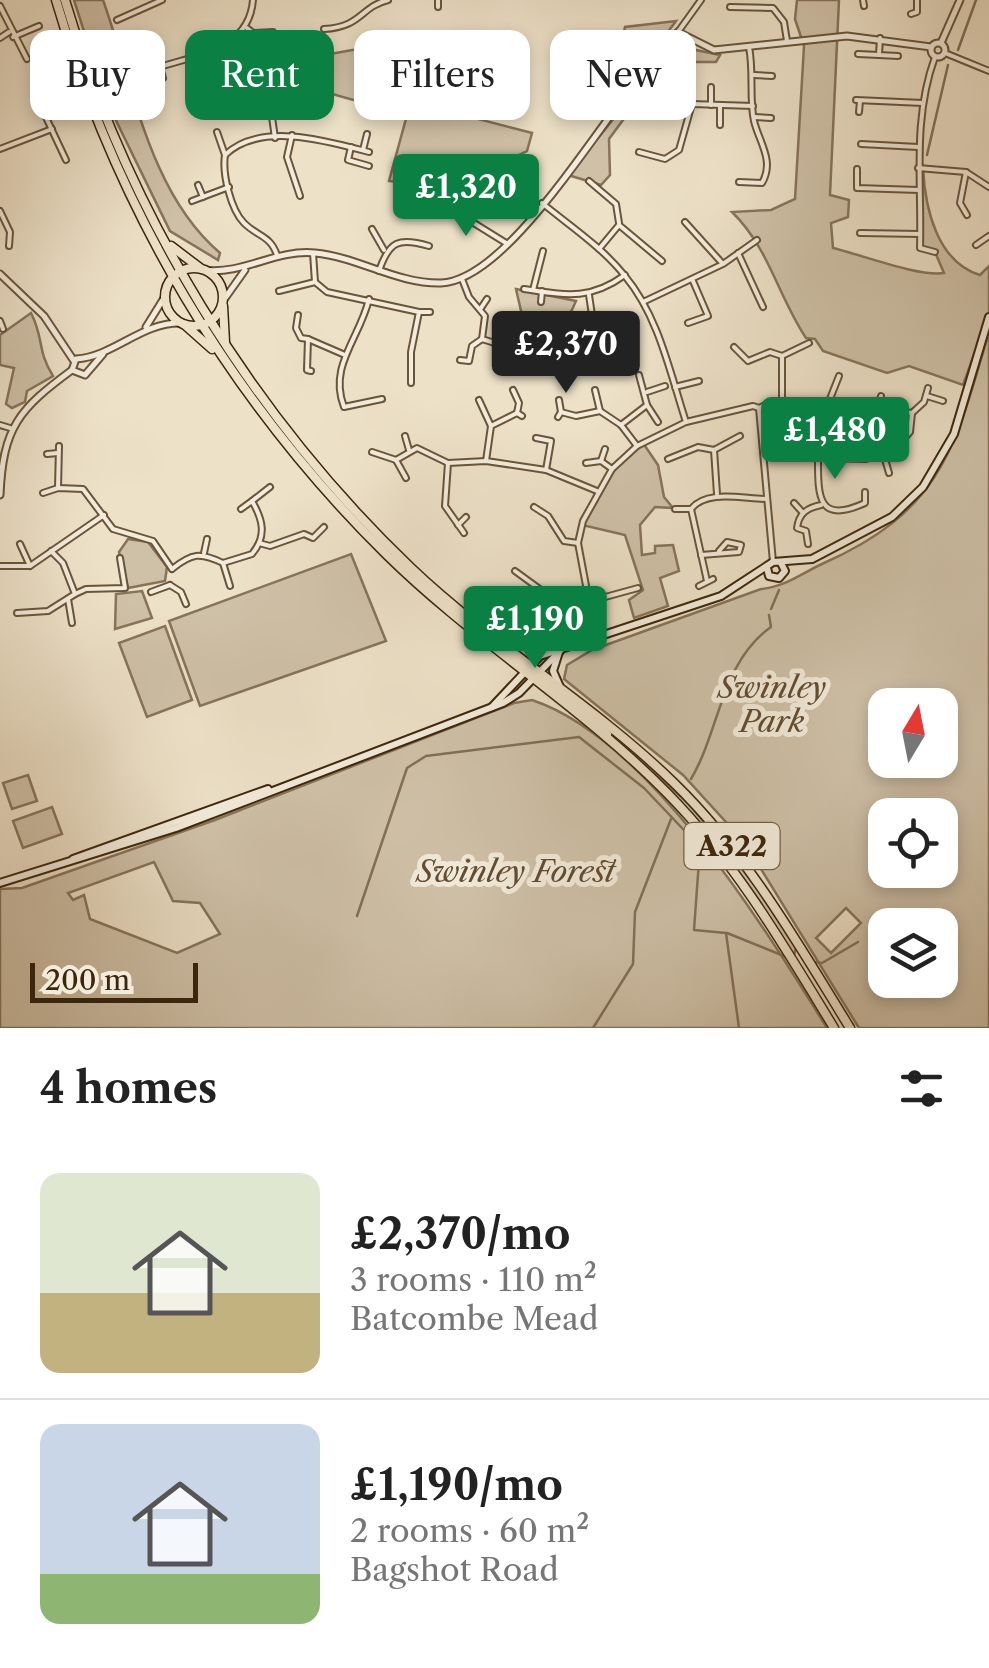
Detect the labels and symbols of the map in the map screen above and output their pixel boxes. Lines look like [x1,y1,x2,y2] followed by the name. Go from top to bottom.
[385,154,547,239] pin: £1,320
[485,311,647,396] pin: £2,370
[754,397,916,482] pin: £1,480
[454,586,616,671] pin: £1,190
[716,669,826,740] park label: Swinley Park
[868,688,958,778] north arrow
[684,823,780,869] road number: A322
[415,853,617,890] park label: Swinley Forest
[30,958,198,1003] scale bar

